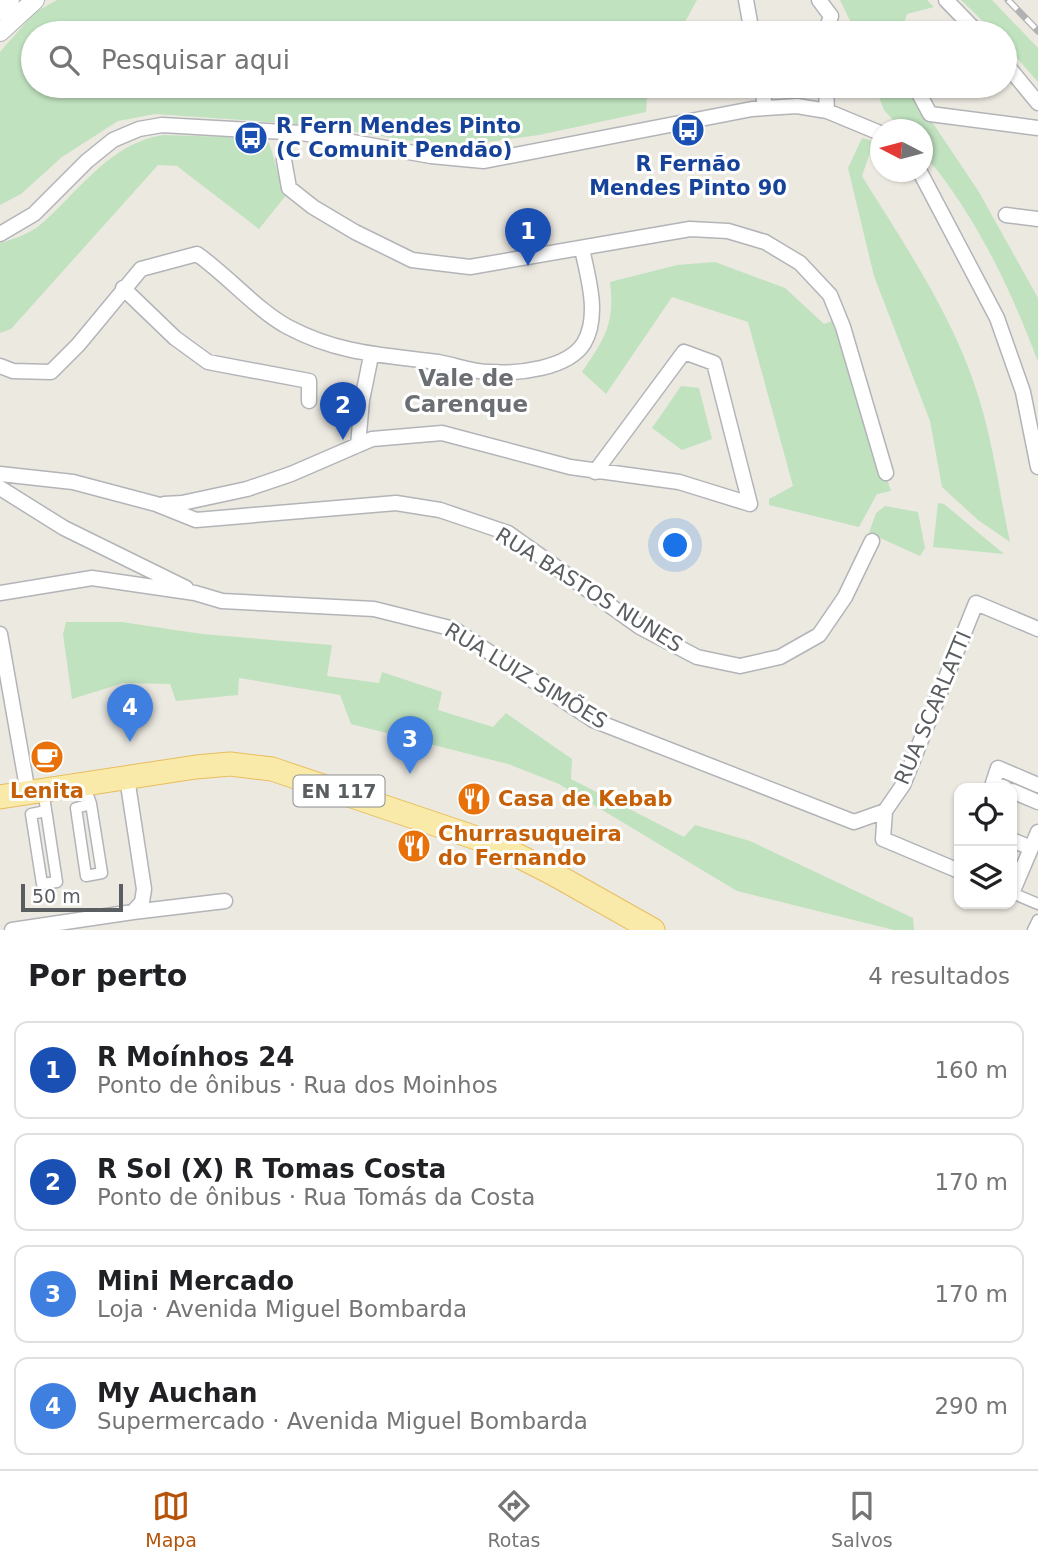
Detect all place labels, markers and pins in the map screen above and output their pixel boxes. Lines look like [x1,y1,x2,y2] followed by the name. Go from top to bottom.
[669,111,707,149] bus stop icon: R Fernão Mendes Pinto 90
[276,114,521,162] place label: R Fern Mendes Pinto (C Comunit Pendão)
[232,119,270,157] bus stop icon: R Fern Mendes Pinto (C Comunit Pendão)
[589,152,787,200] place label: R Fernão Mendes Pinto 90
[505,208,551,266] pin: 1
[320,382,366,440] pin: 2
[107,684,153,742] pin: 4
[387,716,433,774] pin: 3
[28,738,66,776] cafe icon: Lenita
[10,779,84,803] place label: Lenita
[455,780,493,818] restaurant icon: Casa de Kebab
[498,787,673,811] place label: Casa de Kebab
[438,822,622,870] place label: Churrasuqueira do Fernando
[395,827,433,865] restaurant icon: Churrasuqueira do Fernando

